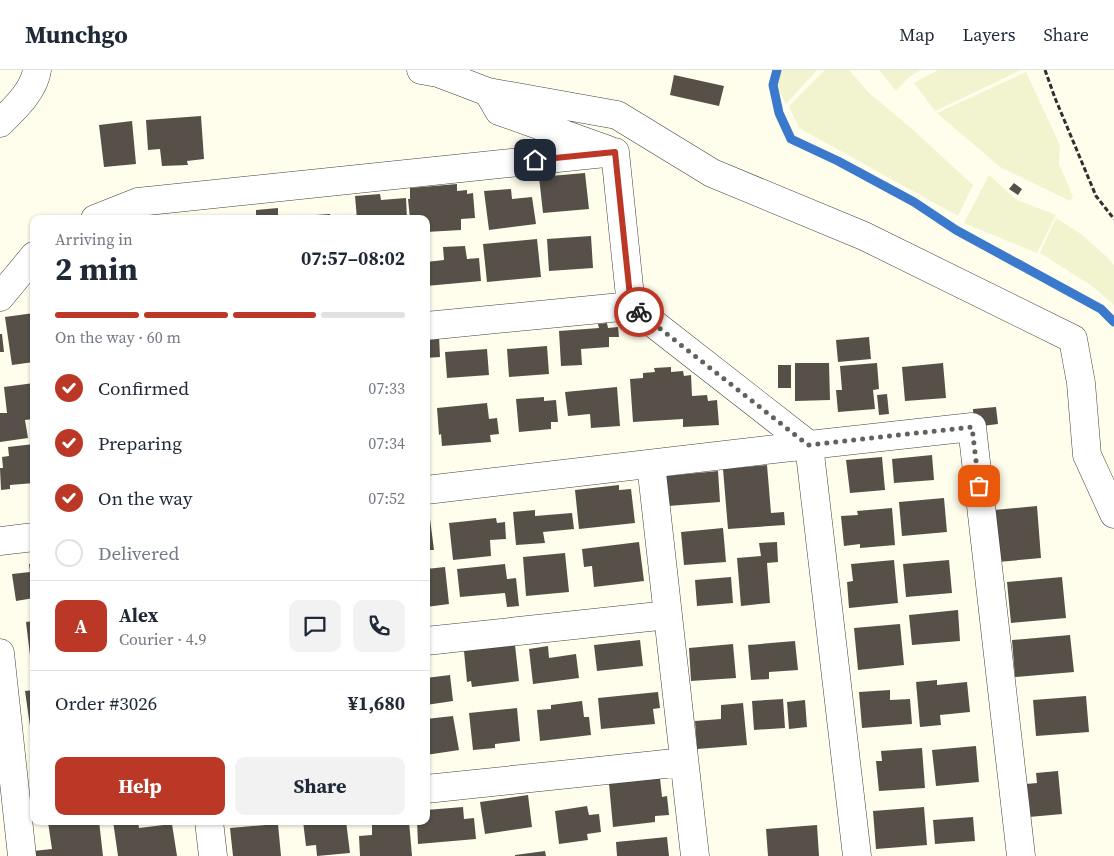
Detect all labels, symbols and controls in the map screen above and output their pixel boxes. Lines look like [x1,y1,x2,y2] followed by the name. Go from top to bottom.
[25,18,128,51] text: Munchgo
[899,22,934,47] text: Map
[962,22,1015,47] text: Layers
[1043,22,1089,47] text: Share
[514,139,556,181] pin
[521,146,549,174] icon: home
[55,228,133,250] text: Arriving in
[301,245,405,271] text: 07:57–08:02
[55,247,138,291] text: 2 min
[614,287,664,337] courier
[625,298,653,326] icon: bike
[55,326,181,348] text: On the way · 60 m
[55,374,83,402] icon: check
[98,375,189,401] text: Confirmed
[368,377,405,399] text: 07:33
[55,429,83,457] icon: check
[98,430,182,456] text: Preparing
[368,432,405,454] text: 07:34
[958,465,1000,507] pin
[965,472,993,500] icon: bag
[55,484,83,512] icon: check
[98,485,193,511] text: On the way
[368,487,405,509] text: 07:52
[98,540,179,566] text: Delivered
[289,600,341,652] button: chat
[353,600,405,652] button: phone
[119,602,158,628] text: Alex
[75,613,87,639] text: A
[119,628,207,650] text: Courier · 4.9
[55,690,157,716] text: Order #3026
[348,690,405,716] text: ¥1,680
[55,757,225,815] button: Help
[235,757,405,815] button: Share

